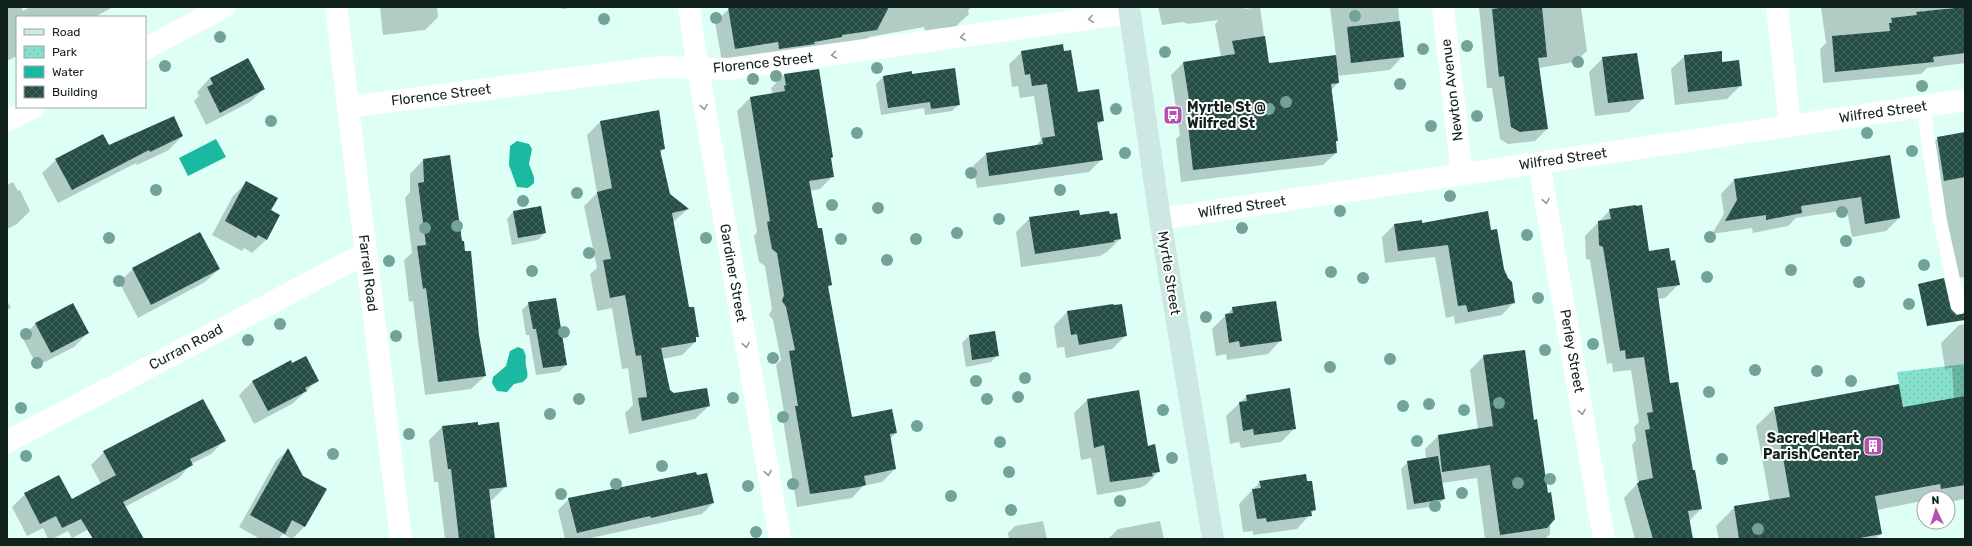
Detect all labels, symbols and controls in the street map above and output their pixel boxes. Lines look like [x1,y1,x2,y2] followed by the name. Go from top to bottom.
[1088,14,1095,23] one-way arrow
[16,16,146,108] legend
[52,25,80,39] text: Road
[960,32,966,41] one-way arrow
[1437,38,1467,142] street label: Newton Avenue
[52,45,78,59] text: Park
[712,49,814,77] street label: Florence Street
[831,50,837,59] one-way arrow
[52,65,84,79] text: Water
[390,80,492,110] street label: Florence Street
[52,85,98,99] text: Building
[1838,97,1929,127] street label: Wilfred Street
[1187,99,1266,132] place label: Myrtle St @ Wilfred St
[699,104,708,110] one-way arrow
[1162,104,1184,126] bus stop icon: Myrtle St @ Wilfred St
[1518,144,1609,174] street label: Wilfred Street
[1197,192,1288,222] street label: Wilfred Street
[1541,198,1550,204] one-way arrow
[716,223,750,324] street label: Gardiner Street
[1154,230,1184,317] street label: Myrtle Street
[355,234,381,312] street label: Farrell Road
[1556,308,1588,394] street label: Perley Street
[146,320,226,374] street label: Curran Road
[741,342,749,348] one-way arrow
[1577,409,1586,415] one-way arrow
[1763,430,1860,463] place label: Sacred Heart Parish Center
[1862,435,1884,457] building icon: Sacred Heart Parish Center
[763,470,772,476] one-way arrow
[1916,490,1956,530] north arrow
[1931,494,1940,507] text: N

